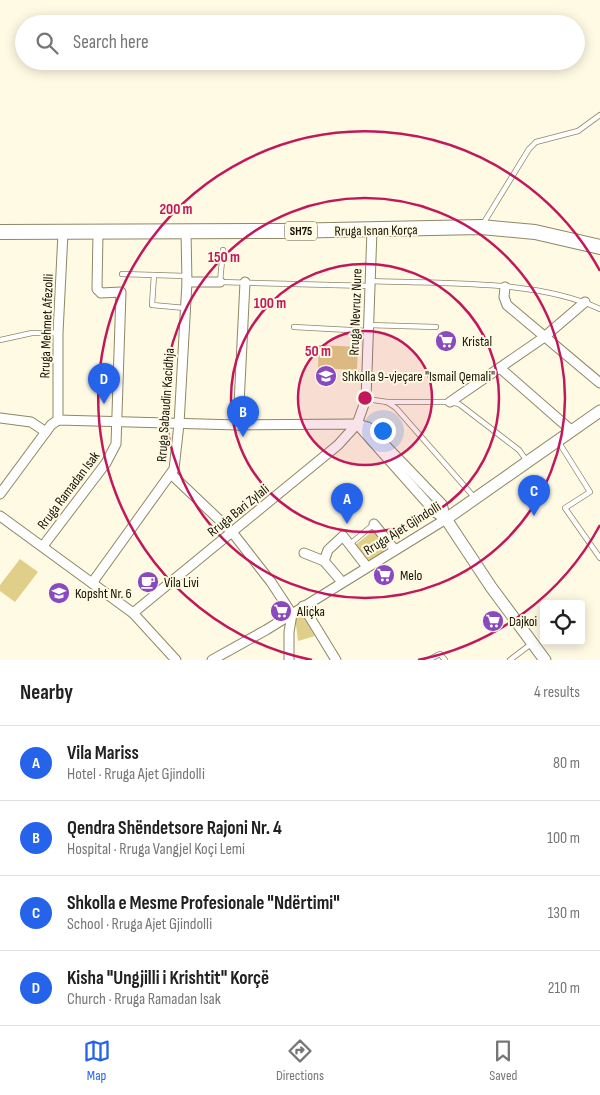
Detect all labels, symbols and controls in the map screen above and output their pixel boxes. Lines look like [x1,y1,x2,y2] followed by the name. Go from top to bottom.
[15,15,585,70] search box
[33,29,61,57] icon: search
[73,31,149,54] text: Search here
[159,200,193,219] text: 200 m
[334,221,418,240] street label: Rruga Isnan Korça
[285,222,317,240] road number: SH75
[208,248,240,267] text: 150 m
[345,268,366,356] street label: Rruga Nevruz Nure
[36,273,57,379] street label: Rruga Mehmet Afezolli
[254,294,286,313] text: 100 m
[434,329,458,353] supermarket icon: Kristal
[462,333,492,350] place label: Kristal
[305,342,331,361] text: 50 m
[153,348,178,462] street label: Rruga Sabaudin Kacidhja
[88,363,120,404] pin: D
[314,364,338,388] school or university icon: Shkolla 9-vjeçare "Ismail Qemali"
[342,368,495,385] place label: Shkolla 9-vjeçare "Ismail Qemali"
[356,389,374,407] centre of rings
[227,396,259,437] pin: B
[370,418,396,444] your location
[34,447,104,533] street label: Rruga Ramadan Isak
[518,475,550,516] pin: C
[204,480,273,540] street label: Rruga Bari Zylali
[331,483,363,524] pin: A
[360,498,444,559] street label: Rruga Ajet Gjindolli
[372,563,396,587] supermarket icon: Melo
[400,567,423,584] place label: Melo
[136,570,160,594] cafe icon: Vila Livi
[164,574,199,591] place label: Vila Livi
[47,581,71,605] school or university icon: Kopsht Nr. 6
[75,585,132,602] place label: Kopsht Nr. 6
[269,599,293,623] supermarket icon: Aliçka
[540,600,585,645] map controls
[540,600,585,645] button: locate
[296,603,325,620] place label: Aliçka
[481,609,505,633] supermarket icon: Dajkoi
[509,613,537,630] place label: Dajkoi
[20,680,73,705] text: Nearby
[534,683,580,702] text: 4 results
[67,742,139,765] text: Vila Mariss
[32,754,40,773] text: A
[553,754,580,773] text: 80 m
[67,765,205,784] text: Hotel · Rruga Ajet Gjindolli
[67,817,282,840] text: Qendra Shëndetsore Rajoni Nr. 4
[32,829,40,848] text: B
[547,829,580,848] text: 100 m
[67,840,245,859] text: Hospital · Rruga Vangjel Koçi Lemi
[67,892,340,915] text: Shkolla e Mesme Profesionale "Ndërtimi"
[32,904,40,923] text: C
[548,904,580,923] text: 130 m
[67,915,212,934] text: School · Rruga Ajet Gjindolli
[67,967,269,990] text: Kisha "Ungjilli i Krishtit" Korçë
[32,979,40,998] text: D
[548,979,580,998] text: 210 m
[67,990,221,1009] text: Church · Rruga Ramadan Isak
[83,1037,111,1084] tab: Map
[276,1037,324,1084] tab: Directions
[489,1037,517,1084] tab: Saved

